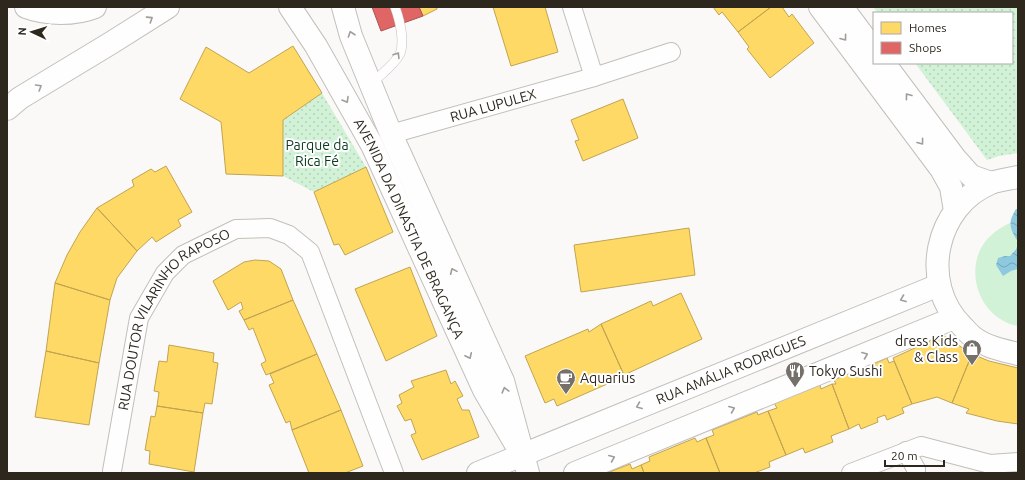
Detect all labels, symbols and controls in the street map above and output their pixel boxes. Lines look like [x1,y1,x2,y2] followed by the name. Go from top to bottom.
[12,12,52,52] north arrow
[873,12,1013,64] legend
[145,17,152,24] one-way arrow
[909,21,947,34] text: Homes
[16,27,28,36] text: N
[347,31,355,38] one-way arrow
[839,34,846,41] one-way arrow
[909,41,941,54] text: Shops
[392,53,399,60] one-way arrow
[35,84,42,91] one-way arrow
[448,86,538,125] street label: RUA LUPULEX
[906,93,913,100] one-way arrow
[342,96,349,103] one-way arrow
[351,116,467,341] street label: AVENIDA DA DINASTIA DE BRAGANÇA
[285,137,349,169] park label: Parque da Rica Fé
[916,138,923,145] one-way arrow
[115,225,233,412] street label: RUA DOUTOR VILARINHO RAPOSO
[450,268,458,275] one-way arrow
[899,295,906,303] one-way arrow
[654,332,808,408] street label: RUA AMÁLIA RODRIGUES
[895,333,958,365] place label: dress Kids & Class
[961,338,983,366] shop icon: dress Kids & Class
[862,351,869,359] one-way arrow
[464,352,472,359] one-way arrow
[784,360,806,388] restaurant icon: Tokyo Sushi
[809,363,882,379] place label: Tokyo Sushi
[555,367,577,395] cafe icon: Aquarius
[580,370,635,386] place label: Aquarius
[501,387,510,394] one-way arrow
[636,402,643,410] one-way arrow
[727,406,735,414] one-way arrow
[885,442,944,468] scale bar
[891,449,918,462] text: 20 m
[608,455,615,463] one-way arrow

